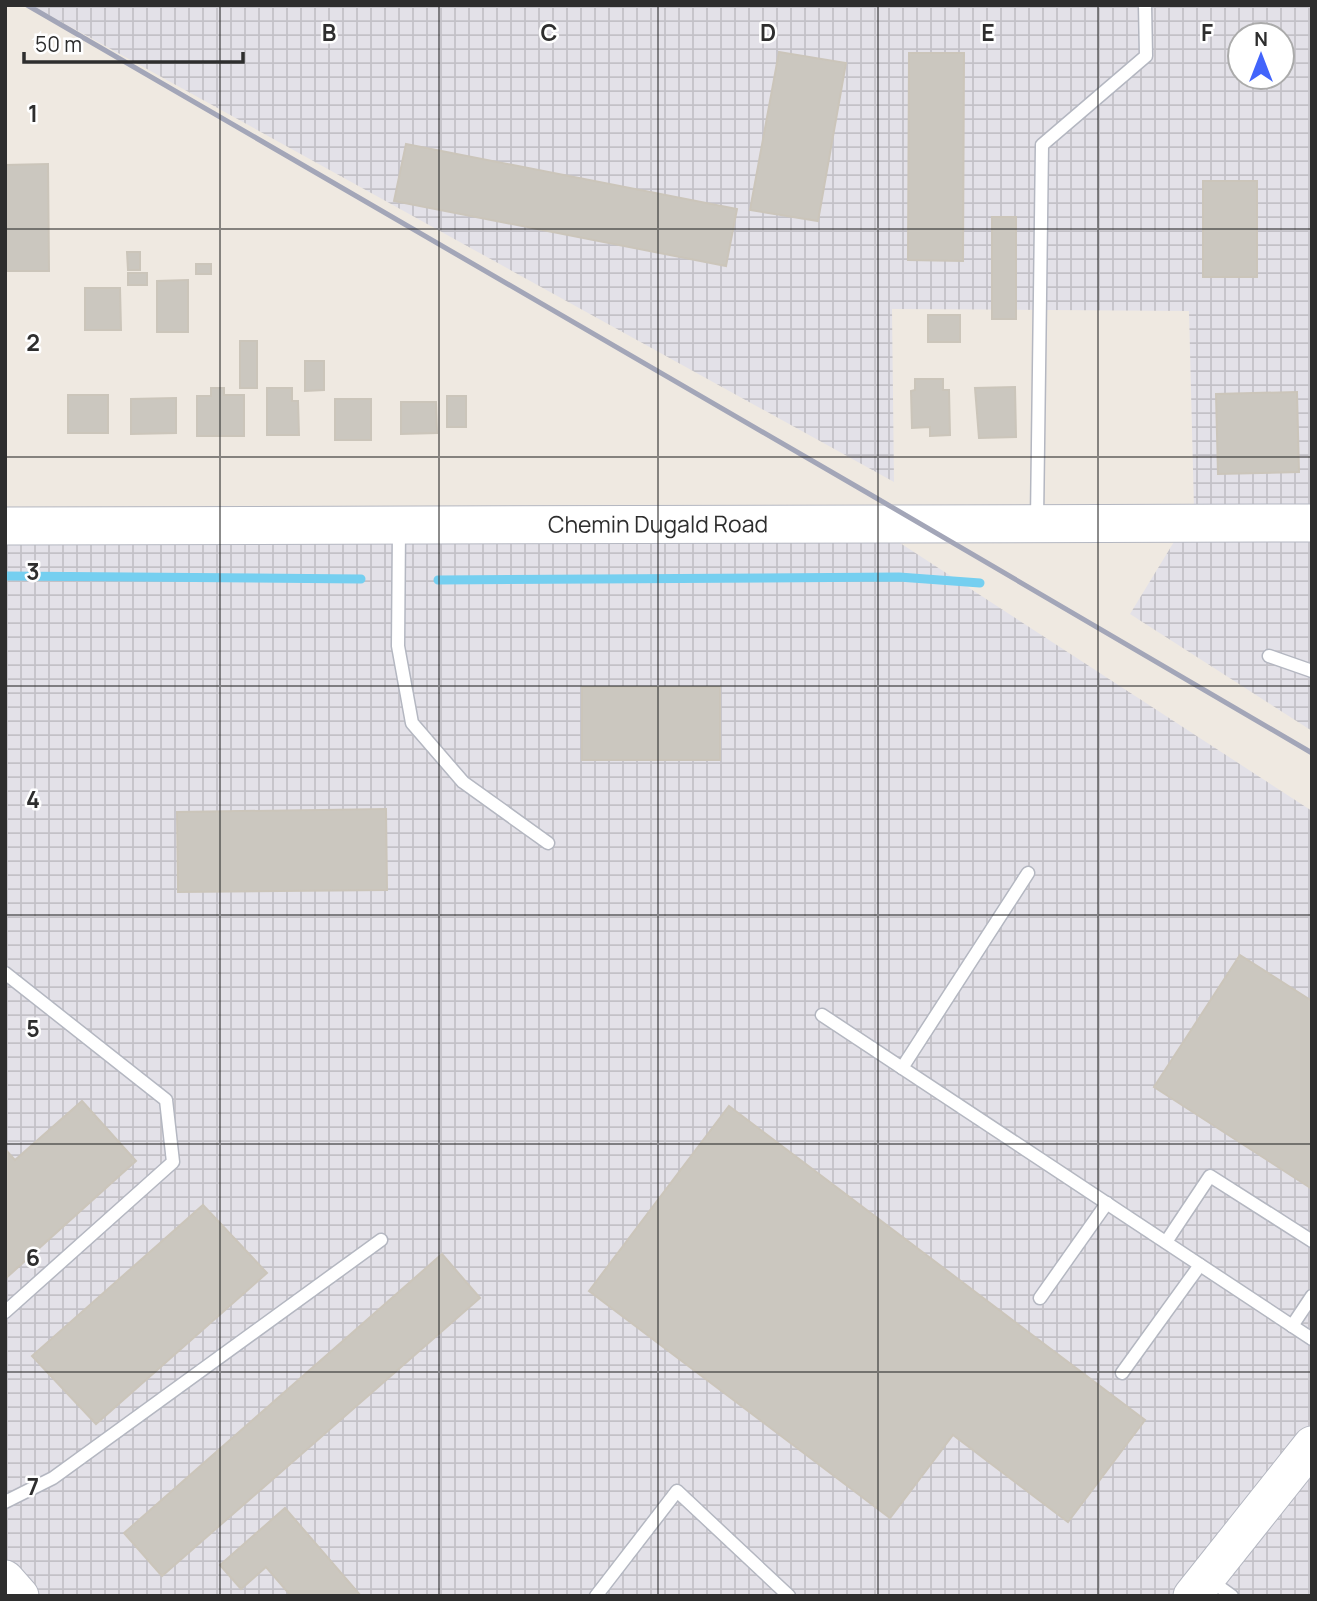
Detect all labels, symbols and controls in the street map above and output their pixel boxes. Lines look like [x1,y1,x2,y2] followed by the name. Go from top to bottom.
[322,16,336,48] text: B
[541,16,558,48] text: C
[760,16,776,48] text: D
[981,16,995,48] text: E
[1201,16,1213,48] text: F
[24,21,243,65] scale bar
[1226,21,1296,91] north arrow
[1254,26,1268,52] text: N
[35,30,82,58] text: 50 m
[28,97,38,129] text: 1
[26,326,40,358] text: 2
[548,507,768,540] street label: Chemin Dugald Road
[26,555,40,587] text: 3
[26,783,40,815] text: 4
[26,1012,40,1044] text: 5
[26,1241,40,1273] text: 6
[27,1470,39,1502] text: 7

